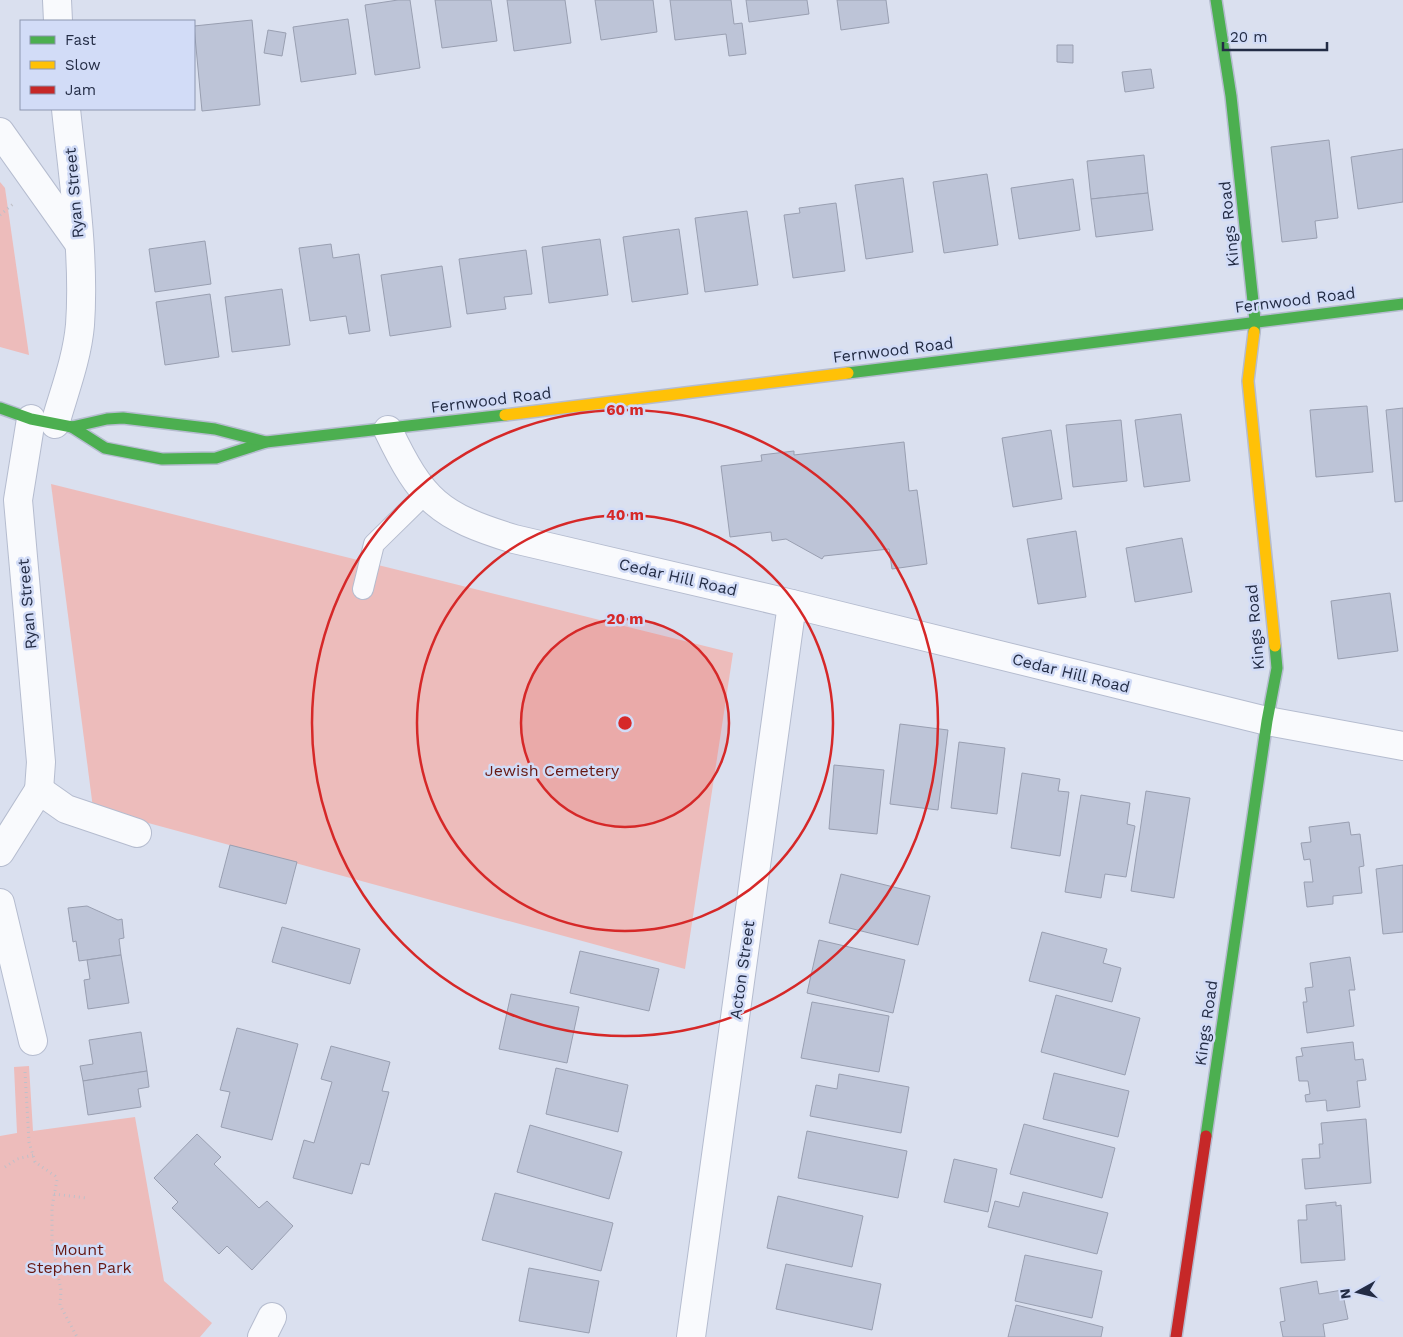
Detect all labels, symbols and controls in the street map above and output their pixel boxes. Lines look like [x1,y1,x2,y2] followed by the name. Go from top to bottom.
[20,20,195,110] legend
[1223,20,1327,52] scale bar
[1230,28,1268,46] text: 20 m
[65,31,97,49] text: Fast
[65,56,101,74] text: Slow
[65,81,96,99] text: Jam
[61,147,87,239] street label: Ryan Street
[1215,180,1243,268] street label: Kings Road
[1234,283,1356,317] street label: Fernwood Road
[832,333,954,367] street label: Fernwood Road
[430,383,552,417] street label: Fernwood Road
[606,401,644,419] text: 60 m
[606,506,644,524] text: 40 m
[617,554,739,600] street label: Cedar Hill Road
[14,558,40,650] street label: Ryan Street
[1242,583,1268,671] street label: Kings Road
[606,610,644,628] text: 20 m
[1010,649,1132,697] street label: Cedar Hill Road
[616,714,634,732] centre of rings
[485,761,620,780] park label: Jewish Cemetery
[726,919,758,1020] street label: Acton Street
[1191,979,1221,1067] street label: Kings Road
[26,1240,132,1277] park label: Mount Stephen Park
[1333,1267,1383,1317] north arrow
[1336,1288,1354,1300] text: N

